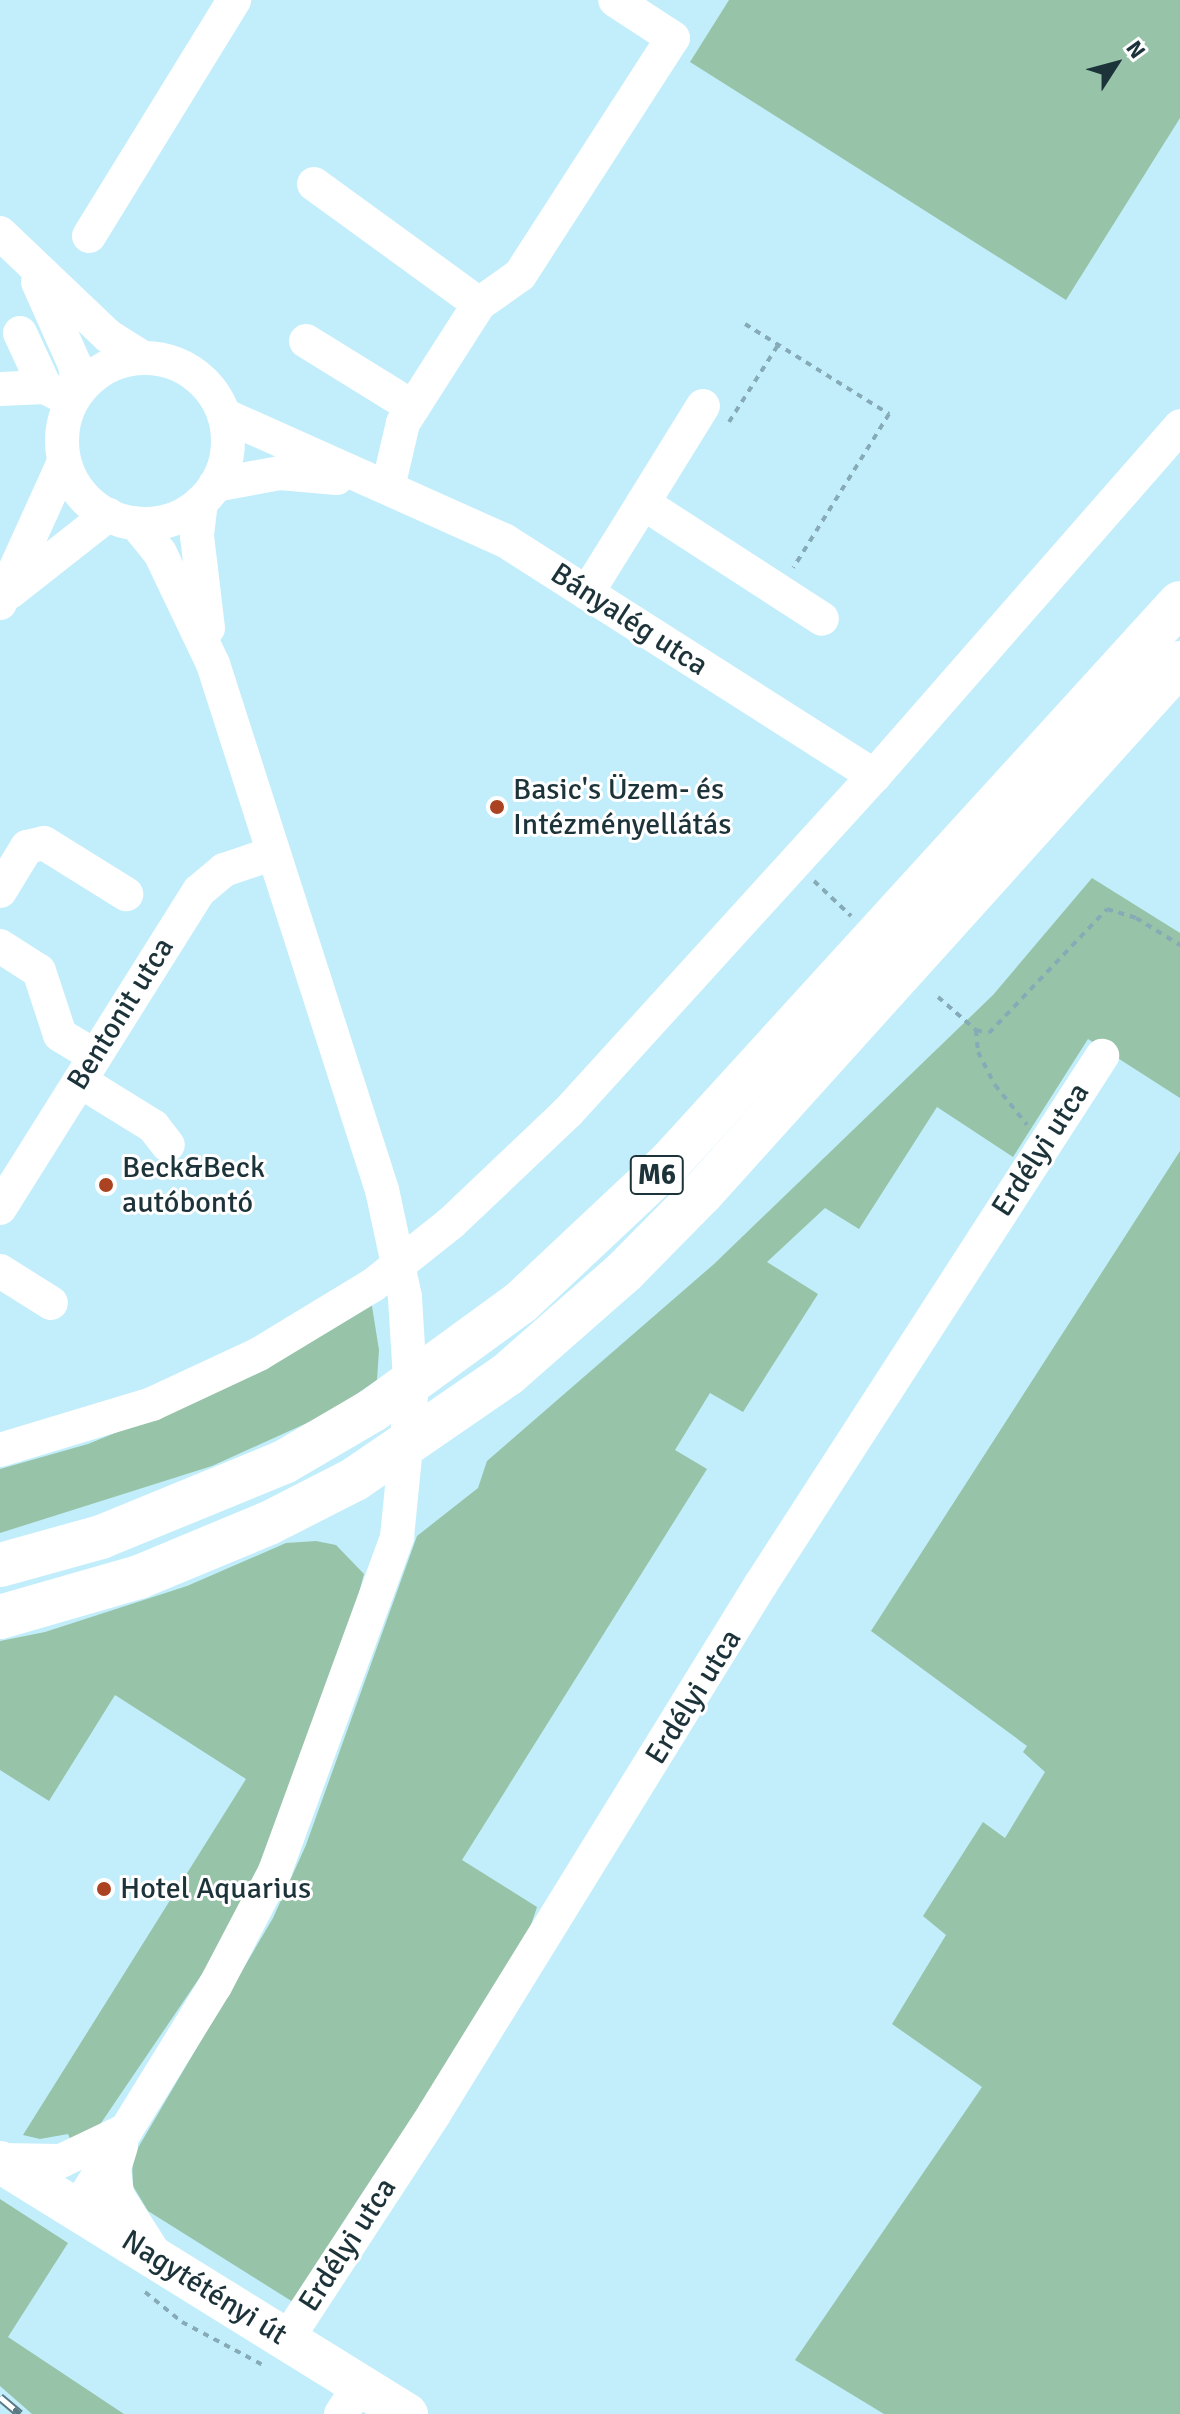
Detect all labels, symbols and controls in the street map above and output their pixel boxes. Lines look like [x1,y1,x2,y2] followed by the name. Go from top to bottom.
[1076,24,1156,104] north arrow
[1120,35,1151,64] text: N
[544,556,714,684] street label: Bányalég utca
[513,772,731,842] place label: Basic's Üzem- és Intézményellátás
[488,798,506,816] marker: Basic's Üzem- és Intézményellátás
[60,931,182,1097] street label: Bentonit utca
[984,1076,1098,1224] street label: Erdélyi utca
[122,1150,265,1220] place label: Beck&Beck autóbontó
[629,1151,685,1199] road number: M6
[97,1176,115,1194] marker: Beck&Beck autóbontó
[638,1623,750,1771] street label: Erdélyi utca
[120,1871,311,1907] place label: Hotel Aquarius
[95,1880,113,1898] marker: Hotel Aquarius
[291,2171,405,2319] street label: Erdélyi utca
[115,2223,293,2353] street label: Nagytétényi út

